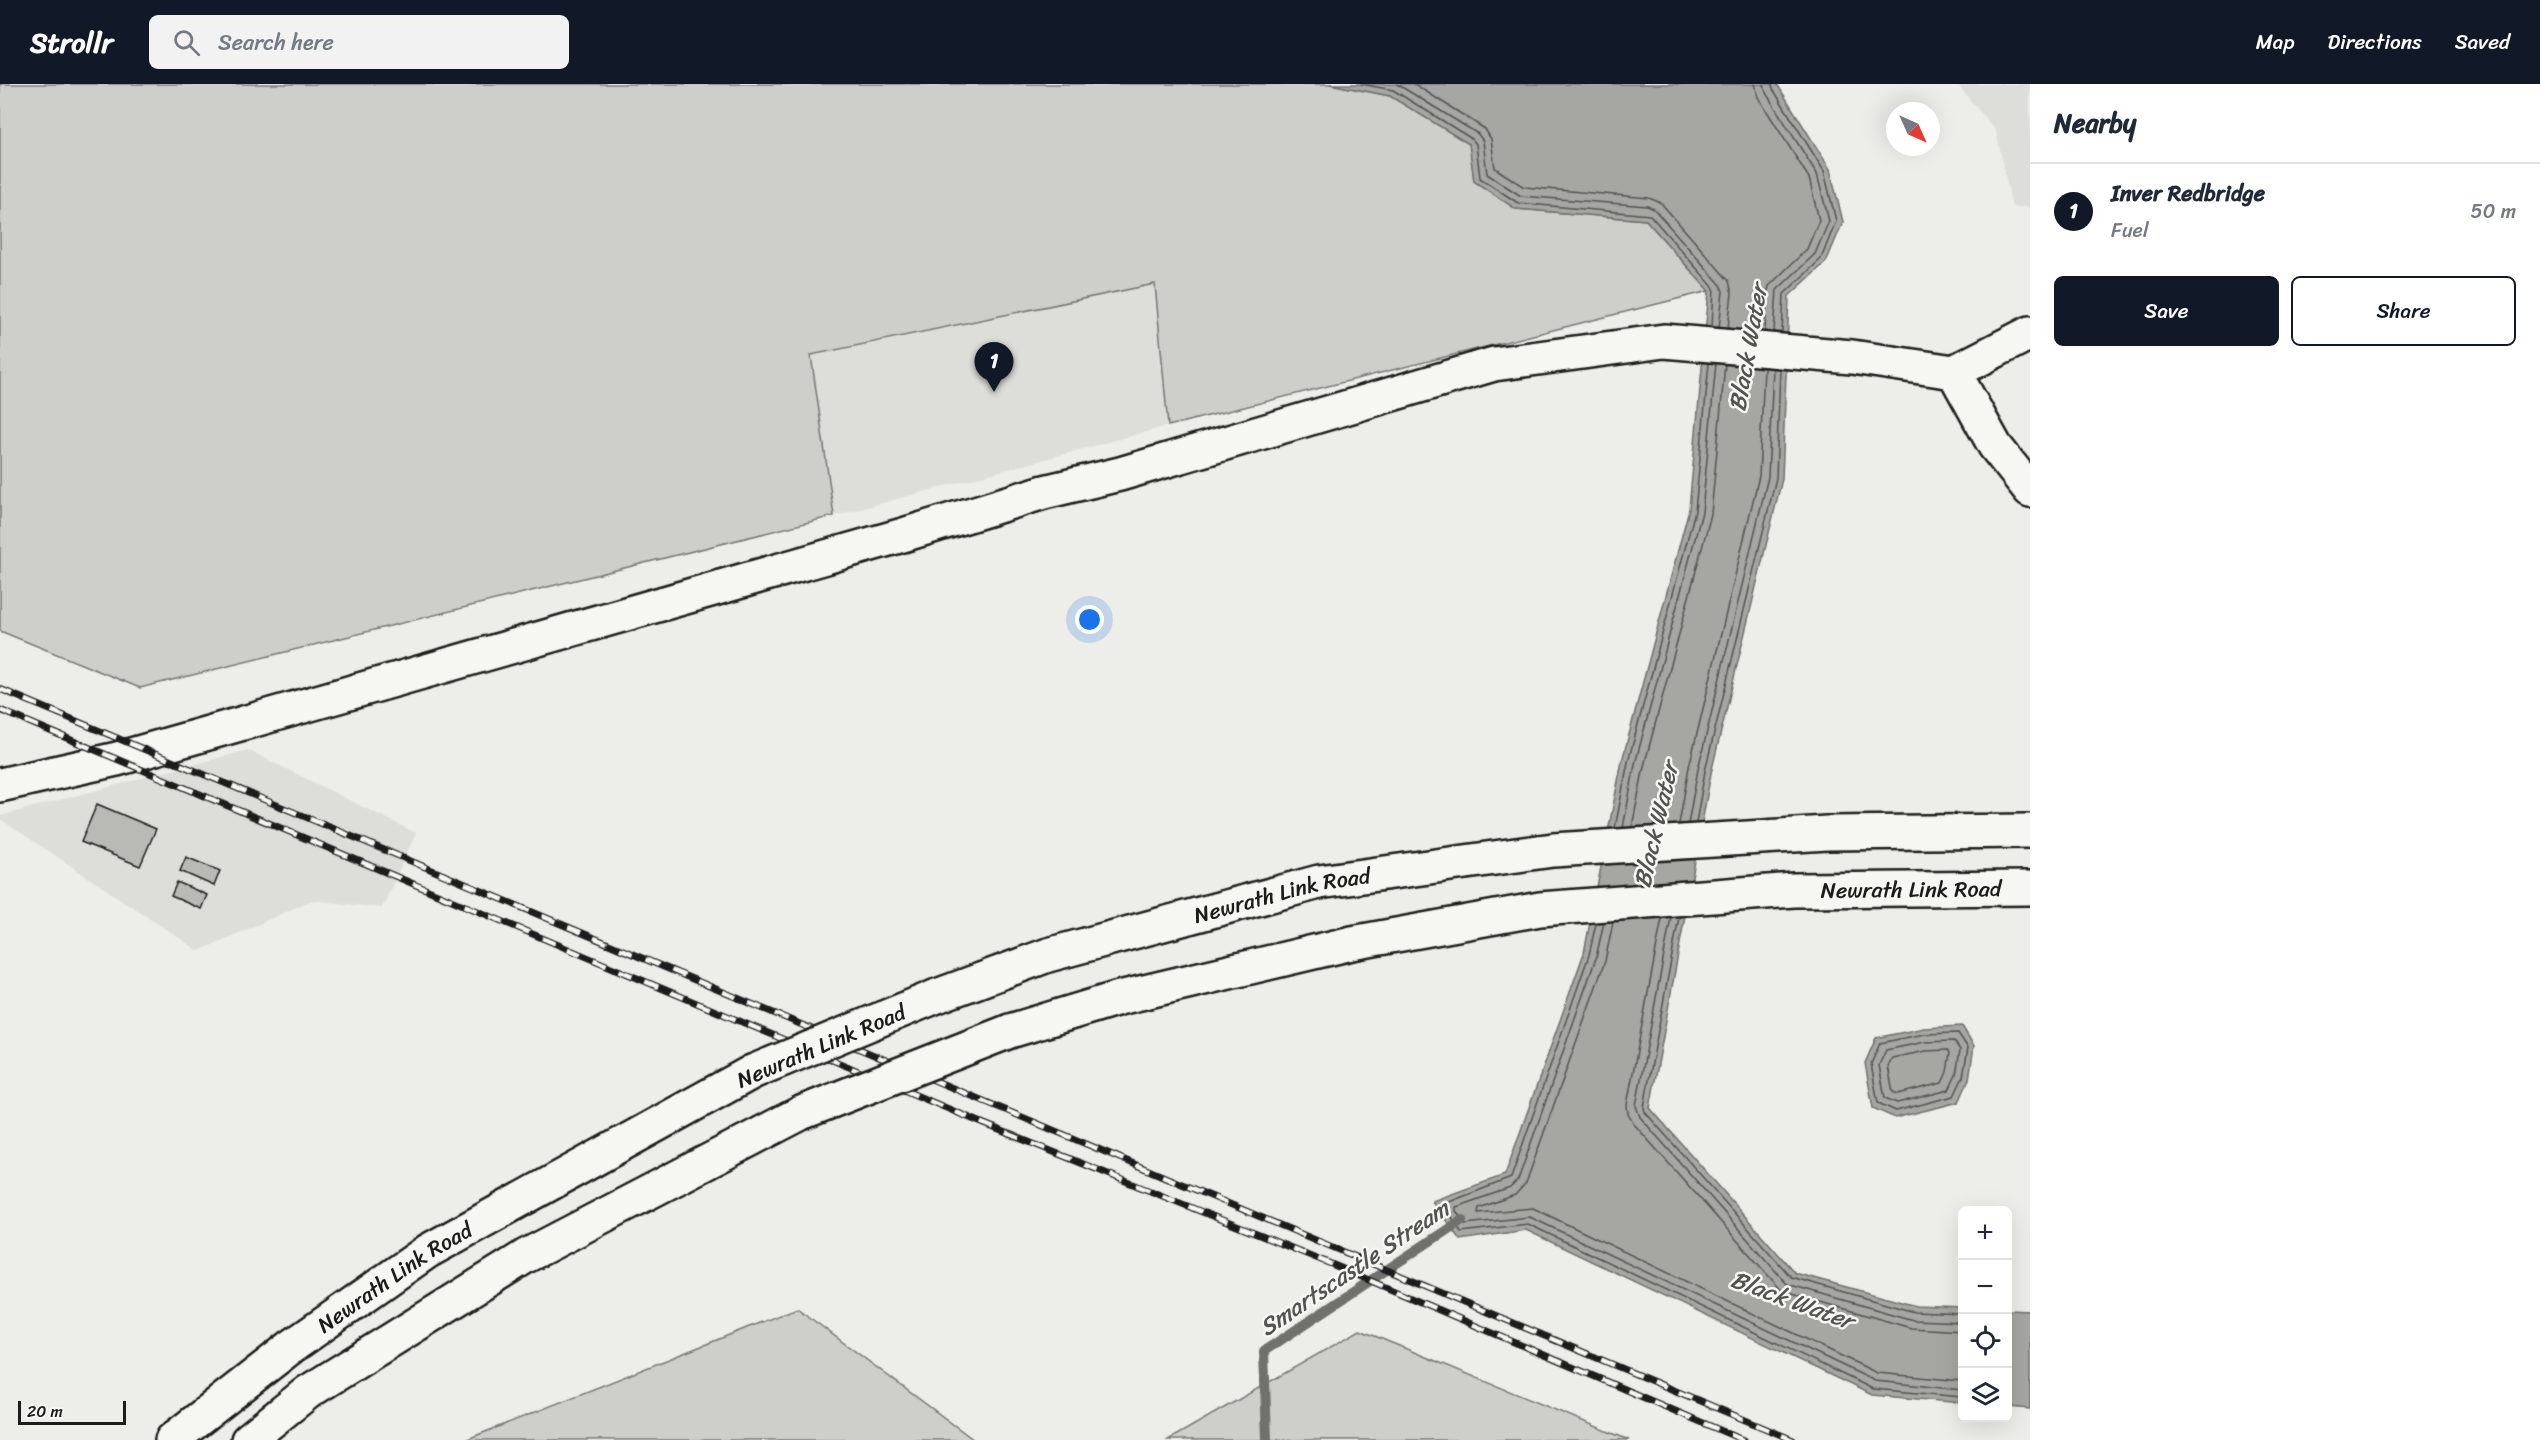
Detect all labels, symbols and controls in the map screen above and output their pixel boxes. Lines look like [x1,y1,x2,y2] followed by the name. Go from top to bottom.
[149,15,569,69] search box
[30,18,113,67] text: Strollr
[218,23,334,62] text: Search here
[2256,23,2294,61] text: Map
[2327,23,2422,61] text: Directions
[2455,23,2510,61] text: Saved
[170,26,203,59] icon: search
[2054,100,2136,146] text: Nearby
[1886,102,1940,156] north arrow
[2111,174,2265,213] text: Inver Redbridge
[2069,194,2078,229] text: 1
[2471,194,2516,229] text: 50 m
[2111,213,2149,248] text: Fuel
[2054,276,2279,346] button: Save
[2291,276,2516,346] button: Share
[1716,277,1780,415] water label: Black Water
[974,342,1014,392] pin: 1
[1075,605,1104,634] your location
[1621,754,1692,892] water label: Black Water
[1189,856,1374,934] street label: Newrath Link Road
[1820,869,2003,909] street label: Newrath Link Road
[730,992,913,1099] street label: Newrath Link Road
[1250,1188,1459,1348] water label: Smartscastle Stream
[1958,1206,2012,1422] map controls
[1958,1206,2012,1260] button: +
[308,1210,481,1343] street label: Newrath Link Road
[1725,1258,1863,1343] water label: Black Water
[1958,1260,2012,1314] button: −
[1958,1314,2012,1368] button: locate
[1958,1368,2012,1422] button: layers
[27,1397,63,1426] text: 20 m
[18,1398,126,1426] scale bar

